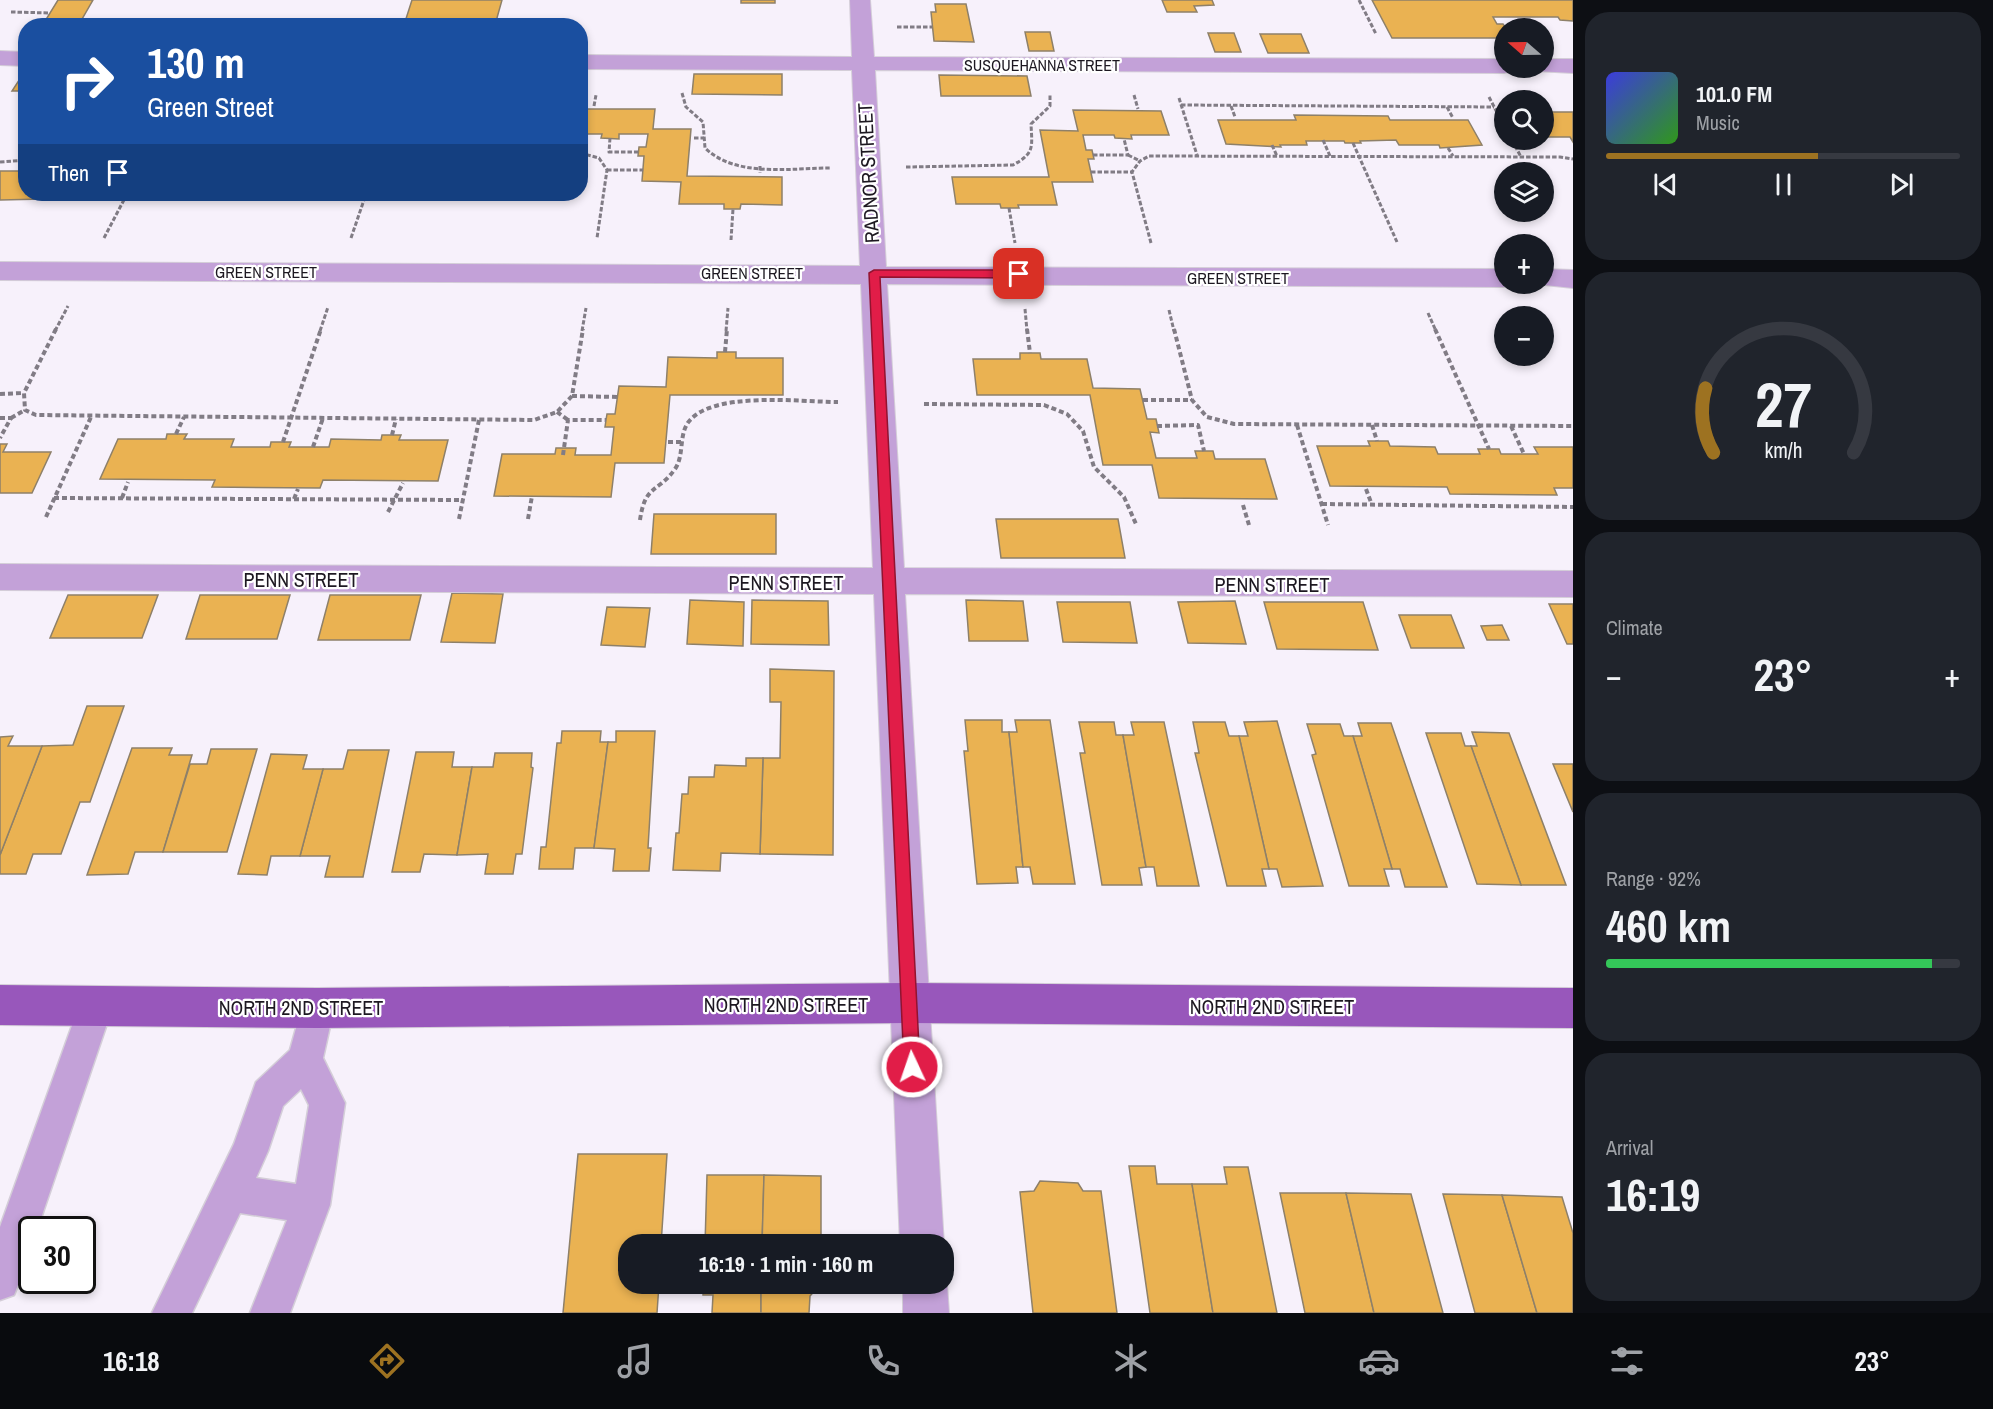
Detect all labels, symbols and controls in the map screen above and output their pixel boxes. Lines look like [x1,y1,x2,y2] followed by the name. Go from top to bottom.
[1494,18,1554,78] north arrow
[1494,18,1554,366] map controls
[147,35,245,91] text: 130 m
[48,42,126,120] icon: right
[964,54,1120,76] street label: SUSQUEHANNA STREET
[1696,79,1772,109] text: 101.0 FM
[147,89,274,125] text: Green Street
[1494,90,1554,150] button: search
[851,102,885,244] street label: RADNOR STREET
[1696,109,1740,136] text: Music
[101,156,134,189] icon: arrive
[48,158,89,188] text: Then
[1494,162,1554,222] button: layers
[1649,168,1682,201] icon: previous
[1767,168,1800,201] icon: pause
[1885,168,1918,201] icon: next
[1494,234,1554,294] button: +
[993,248,1044,299] pin
[1002,257,1035,290] icon: arrive
[215,261,317,283] street label: GREEN STREET
[701,262,803,284] street label: GREEN STREET
[1187,267,1289,289] street label: GREEN STREET
[1494,306,1554,366] button: −
[1755,362,1811,446] text: 27
[1764,437,1802,466] text: km/h
[244,566,358,593] street label: PENN STREET
[729,569,843,596] street label: PENN STREET
[1215,571,1329,598] street label: PENN STREET
[1606,614,1663,641] text: Climate
[1753,644,1813,705] text: 23°
[1606,653,1622,697] text: −
[1944,653,1960,697] text: +
[1606,865,1701,892] text: Range · 92%
[1606,895,1731,956] text: 460 km
[704,991,868,1018] street label: NORTH 2ND STREET
[1190,993,1354,1020] street label: NORTH 2ND STREET
[219,994,383,1021] street label: NORTH 2ND STREET
[880,1035,944,1099] position arrow
[1606,1134,1653,1161] text: Arrival
[1606,1164,1700,1225] text: 16:19
[18,1216,96,1294] speed limit sign: 30
[699,1249,873,1279] text: 16:19 · 1 min · 160 m
[366,1340,408,1382] icon: directions
[614,1340,656,1382] icon: music
[862,1340,904,1382] icon: phone
[1110,1340,1152,1382] icon: climate
[1358,1340,1400,1382] icon: car
[1606,1340,1648,1382] icon: filters
[103,1343,160,1379] text: 16:18
[1854,1343,1890,1379] text: 23°

